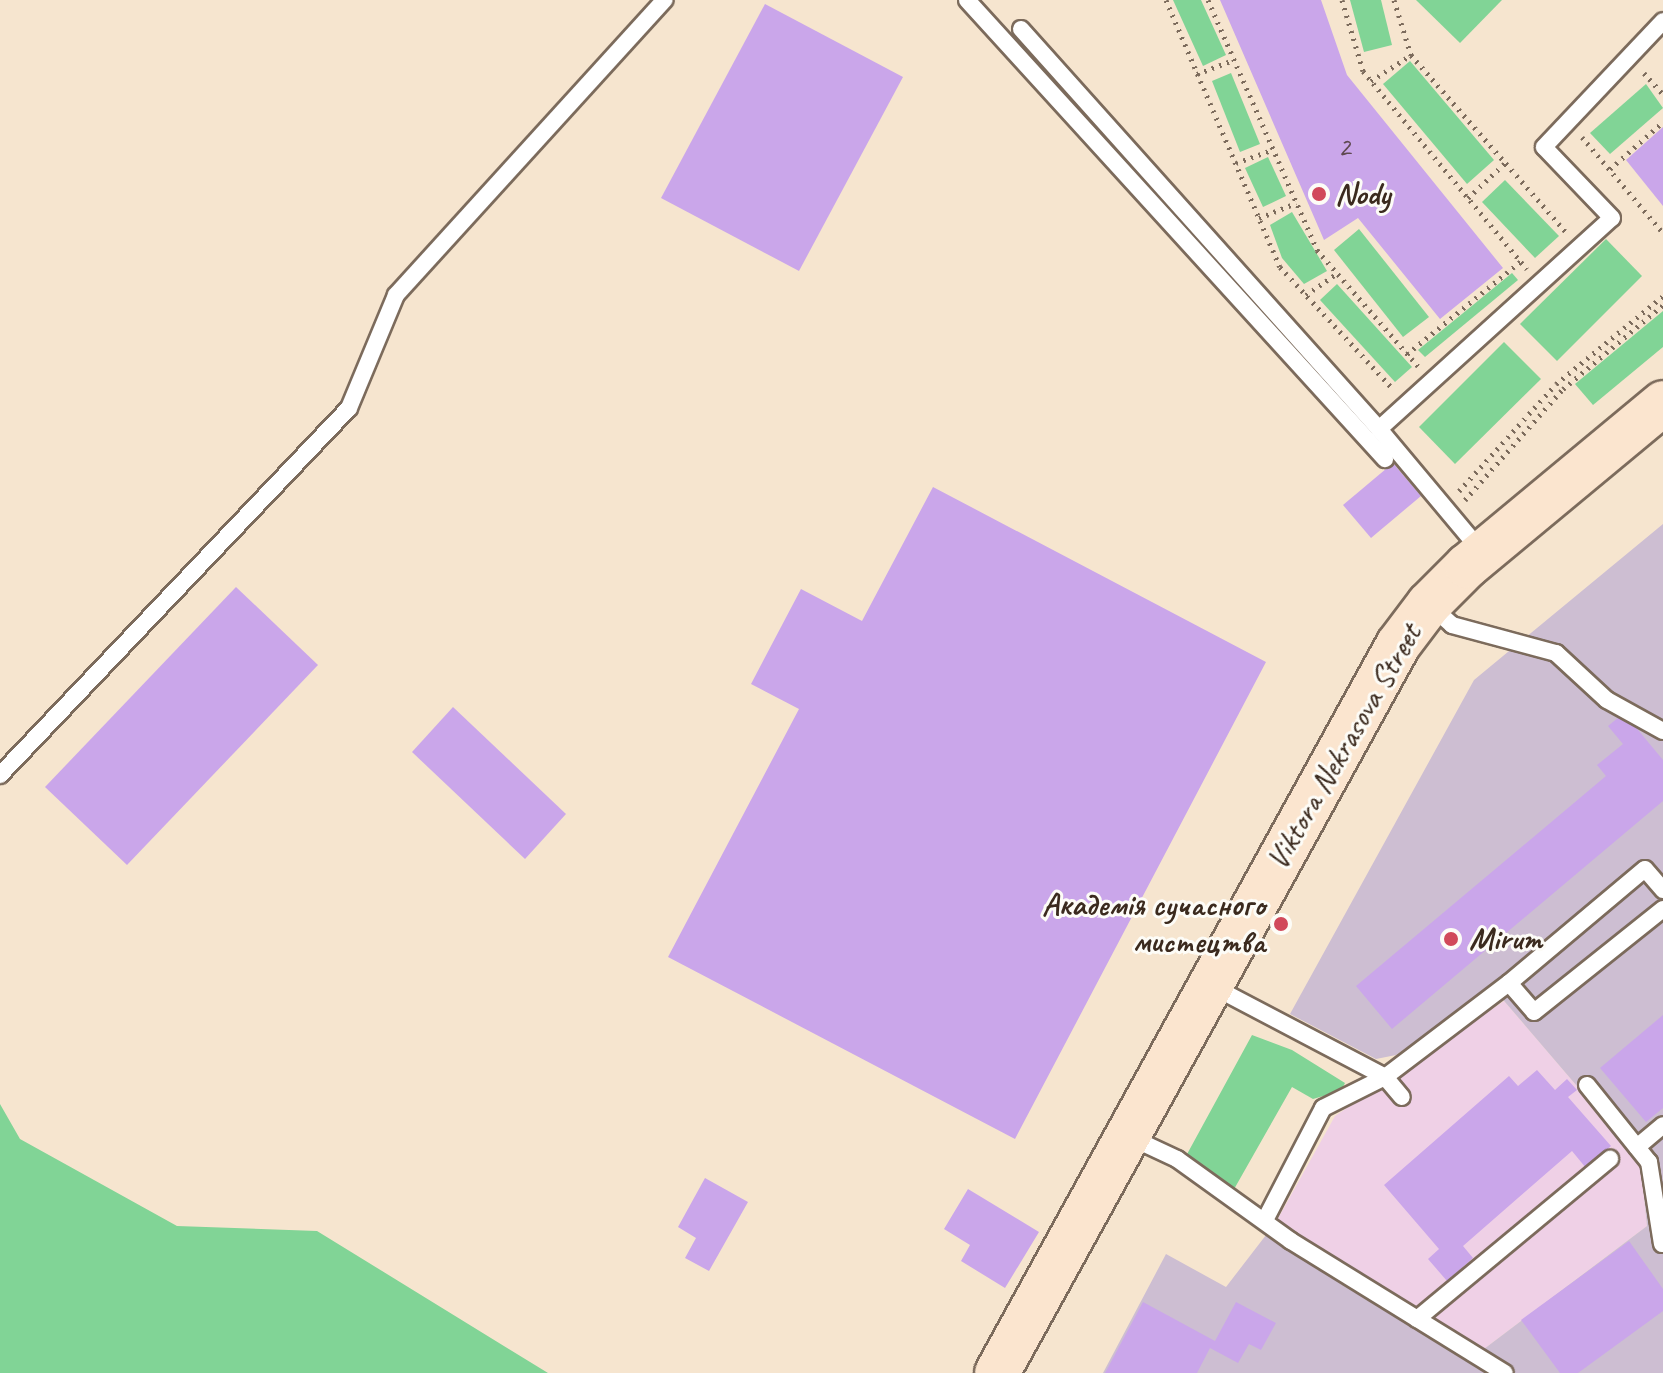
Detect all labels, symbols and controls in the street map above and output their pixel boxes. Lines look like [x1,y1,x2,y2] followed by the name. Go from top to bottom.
[1338,130,1350,164] house number: 2
[1335,175,1390,213] place label: Nody
[1310,185,1328,203] marker: Nody
[1258,617,1430,877] street label: Viktora Nekrasova Street
[1044,887,1265,962] place label: Академія сучасного мистецтва
[1272,915,1290,933] marker: Академія сучасного мистецтва
[1469,920,1542,958] place label: Mirum
[1440,928,1462,950] marker: Mirum

